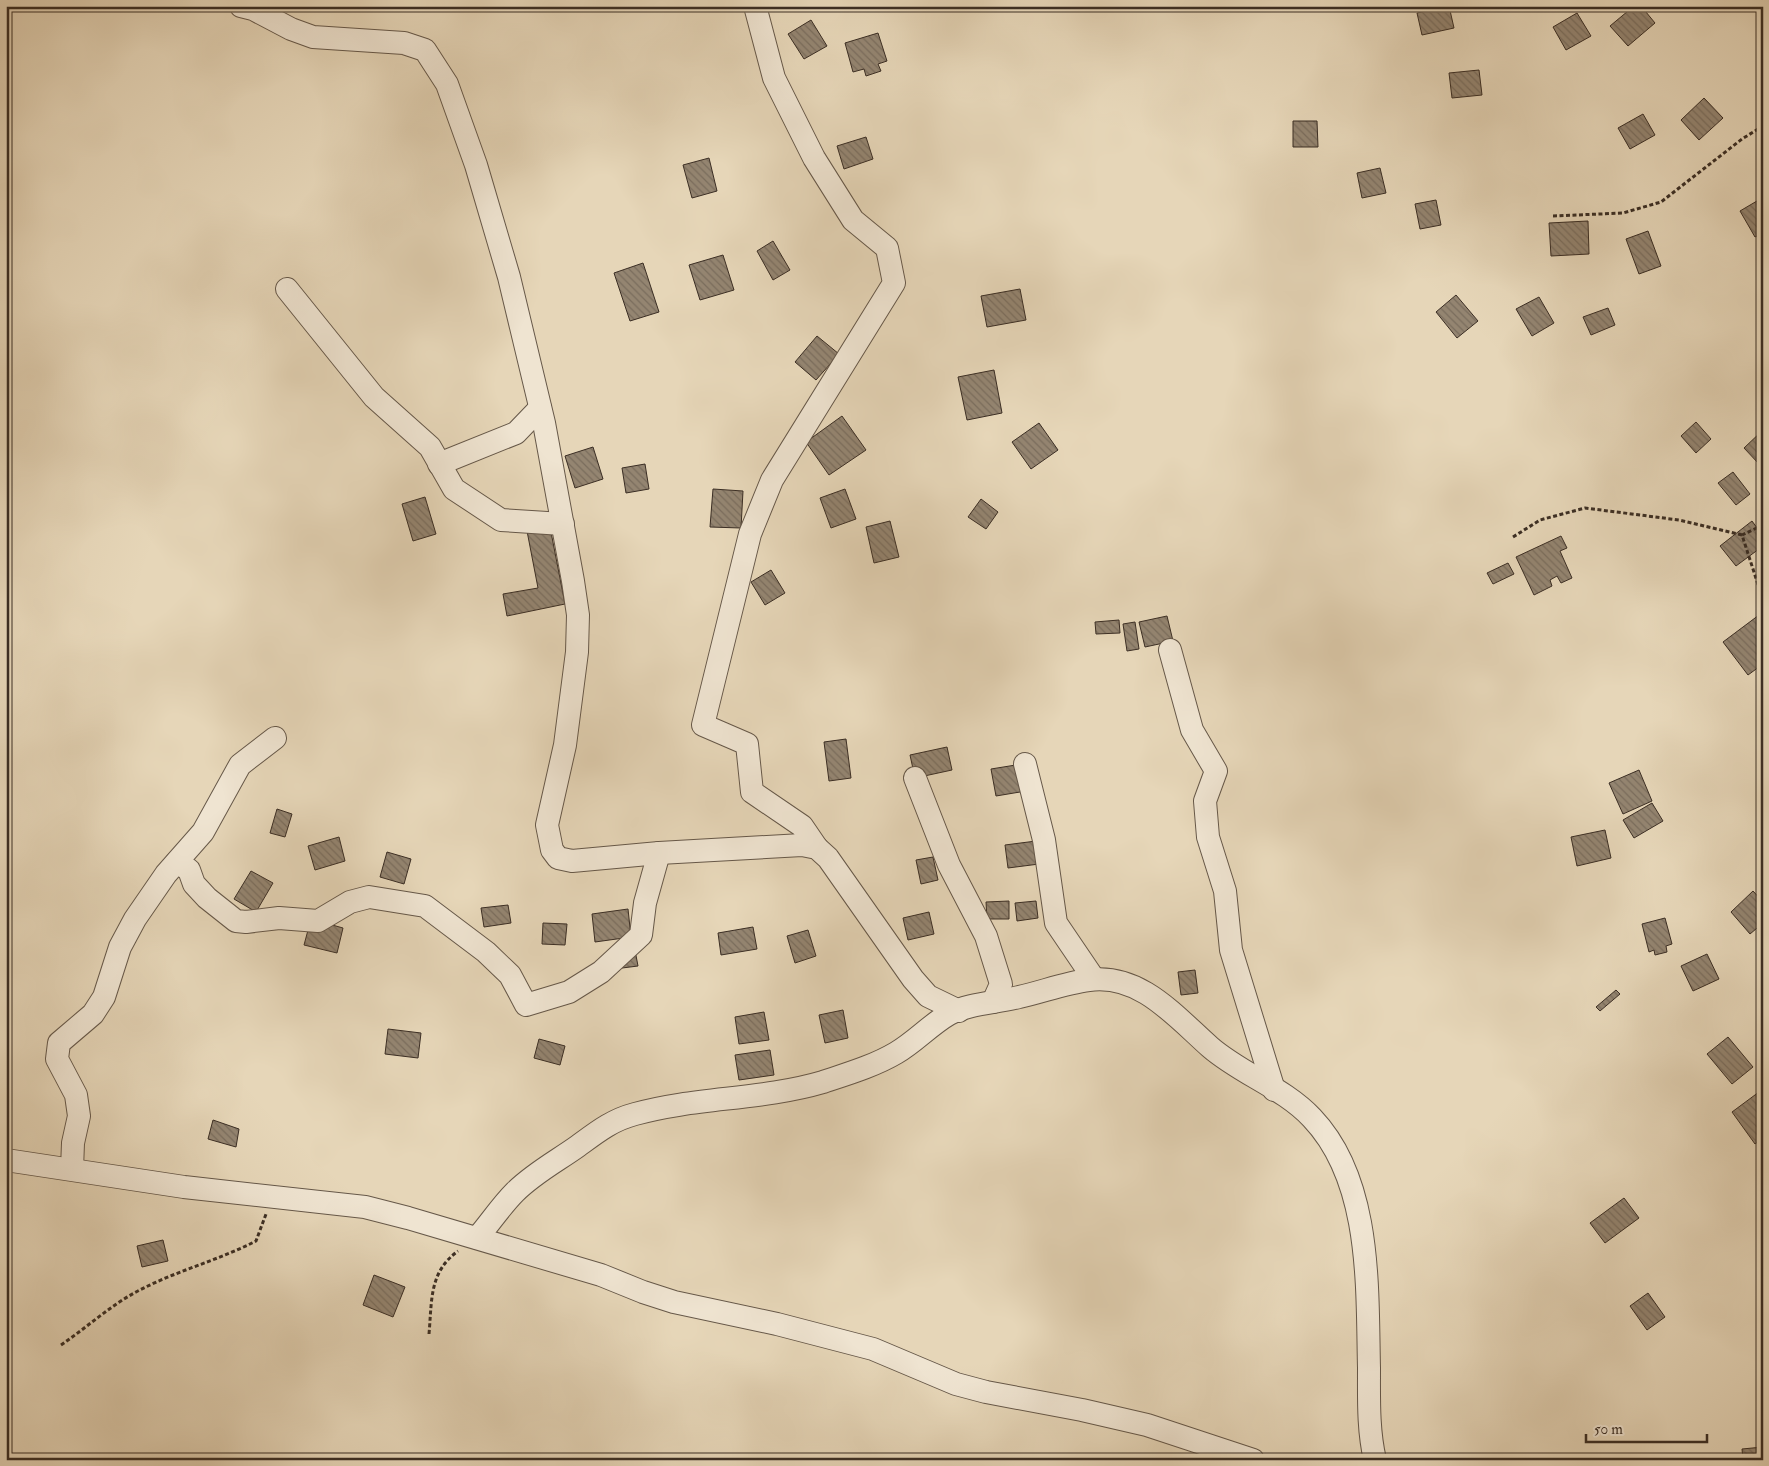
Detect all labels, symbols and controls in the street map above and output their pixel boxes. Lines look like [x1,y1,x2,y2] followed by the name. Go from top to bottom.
[1586,1411,1708,1443] scale bar
[1594,1420,1623,1439] text: 50 m

